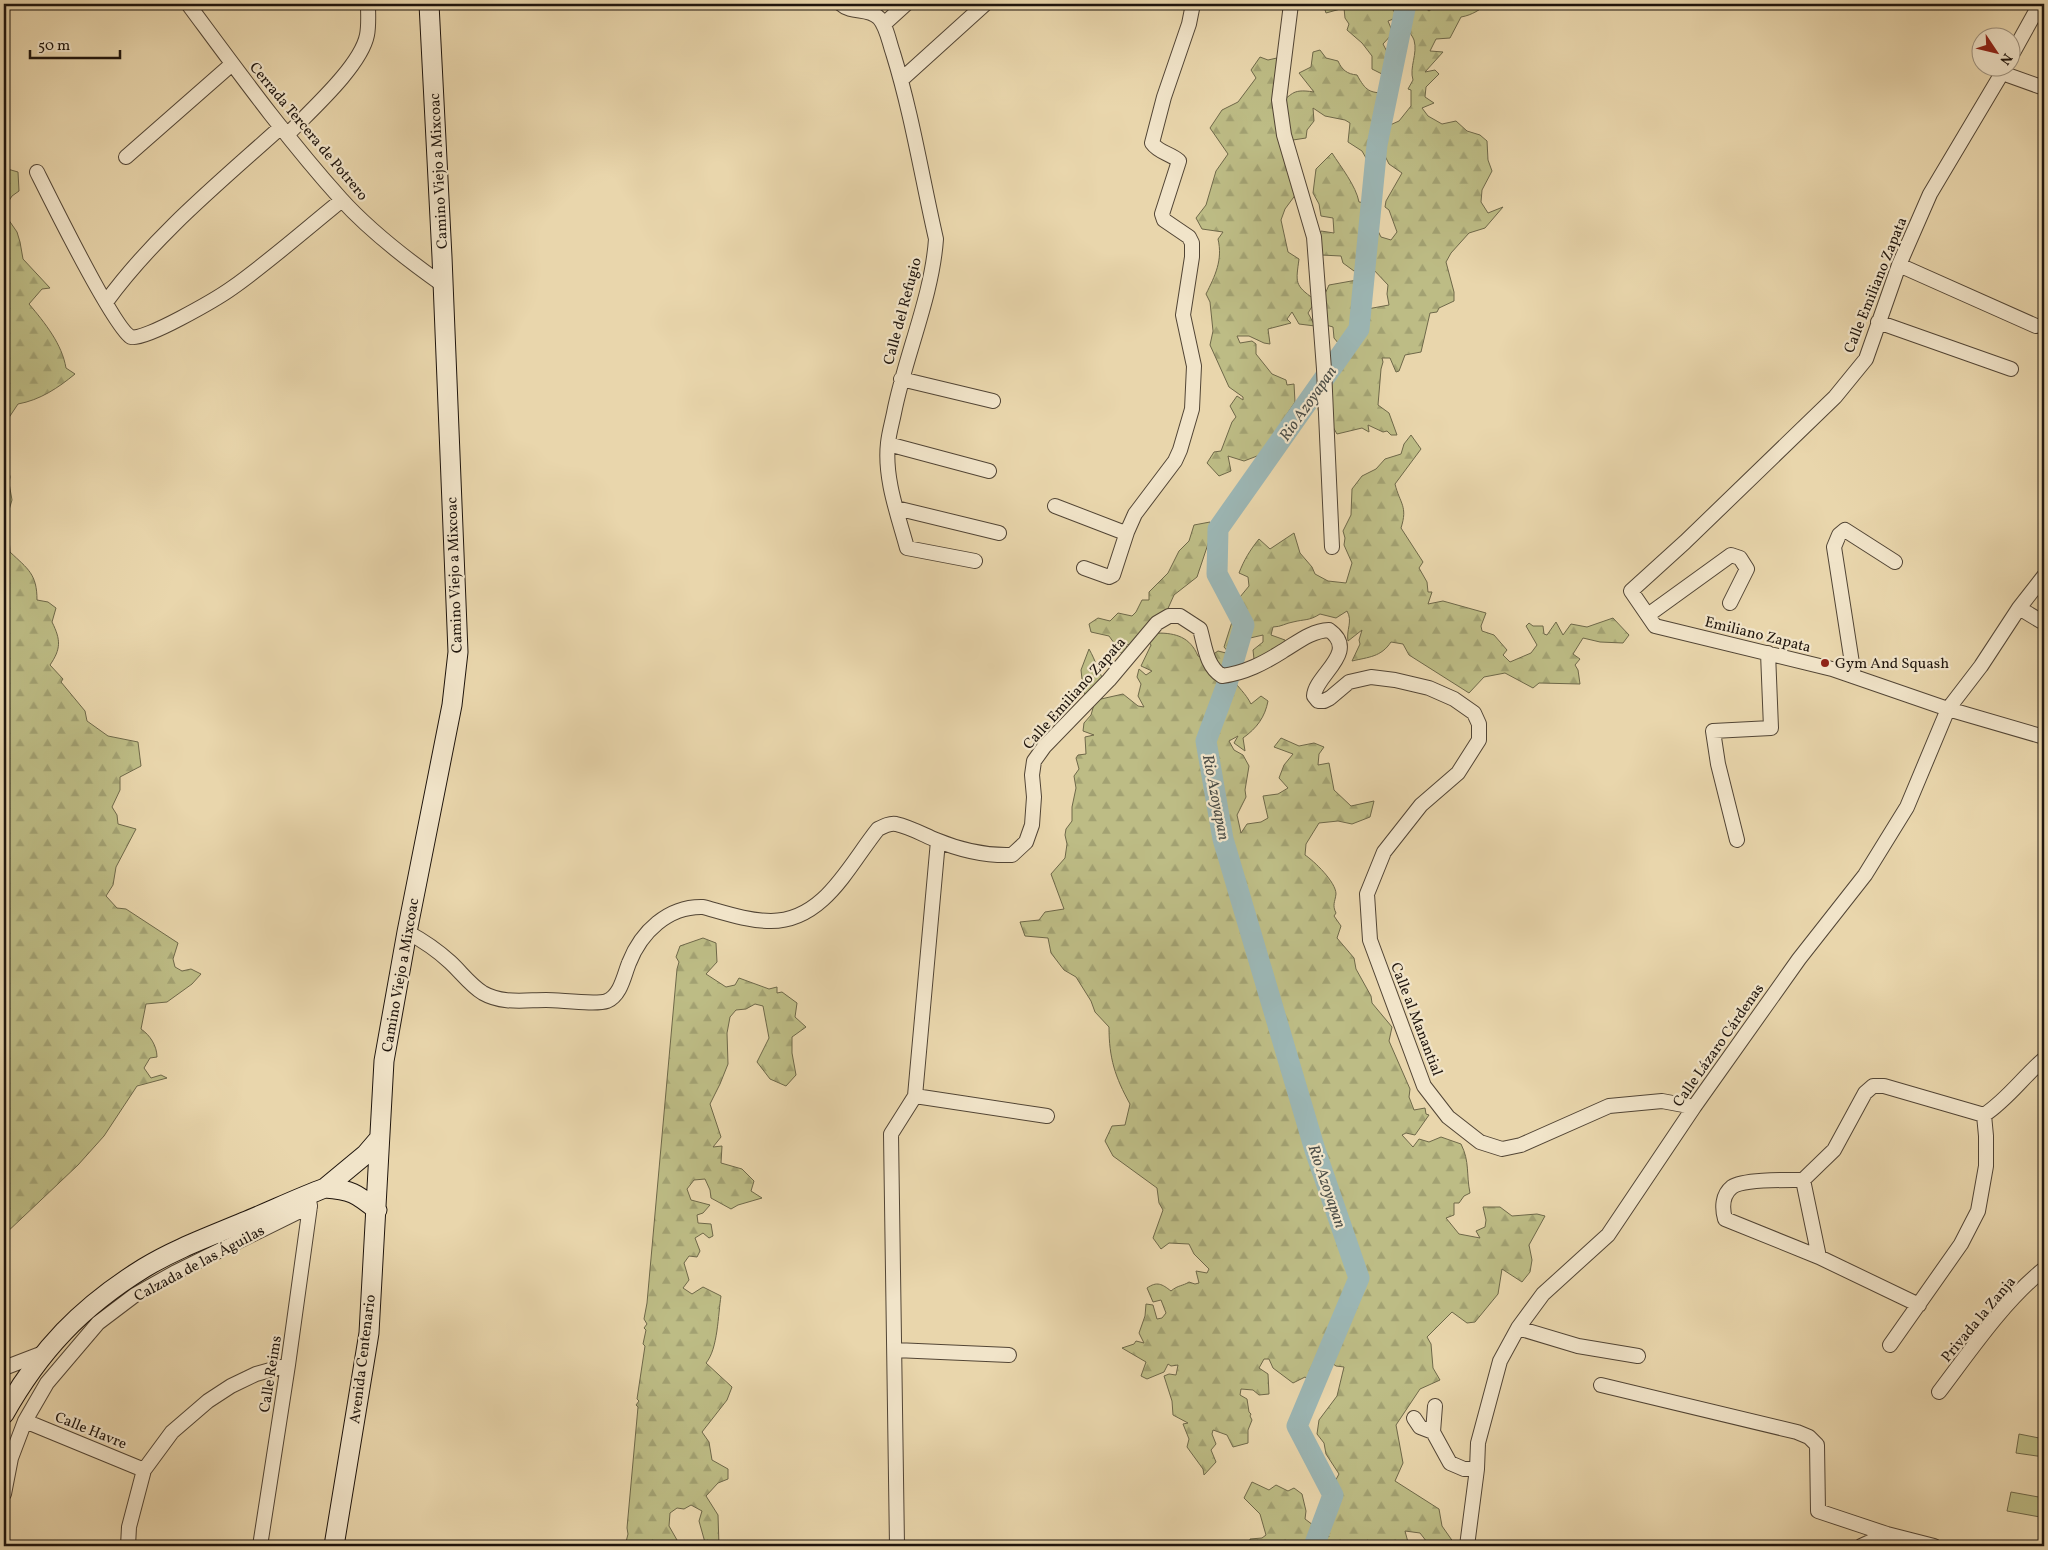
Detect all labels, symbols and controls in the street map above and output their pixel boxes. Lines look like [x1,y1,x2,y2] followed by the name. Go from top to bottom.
[30,28,120,60] scale bar
[1970,28,2020,78] north arrow
[38,36,70,57] text: 50 m
[1995,49,2016,68] text: N
[244,58,372,206] street label: Cerrada Tercera de Potrero
[425,92,454,249] street label: Camino Viejo a Mixcoac
[1839,214,1913,357] street label: Calle Emiliano Zapata
[879,255,928,367] street label: Calle del Refugio
[1275,362,1343,446] water label: Rio Azoyapan
[442,496,469,653] street label: Camino Viejo a Mixcoac
[1702,612,1813,659] street label: Emiliano Zapata
[1019,633,1131,755] street label: Calle Emiliano Zapata
[1835,654,1949,675] place label: Gym And Squash
[1819,657,1831,669] marker: Gym And Squash
[1196,753,1234,842] water label: Rio Azoyapan
[378,896,425,1054] street label: Camino Viejo a Mixcoac
[1384,960,1447,1079] street label: Calle al Manantial
[1669,980,1770,1112] street label: Calle Lázaro Cárdenas
[1302,1142,1351,1231] water label: Rio Azoyapan
[131,1221,269,1308] street label: Calzada de las Águilas
[1937,1272,2021,1367] street label: Privada la Zanja
[345,1293,382,1425] street label: Avenida Centenario
[255,1334,288,1414] street label: Calle Reims
[51,1407,130,1455] street label: Calle Havre

